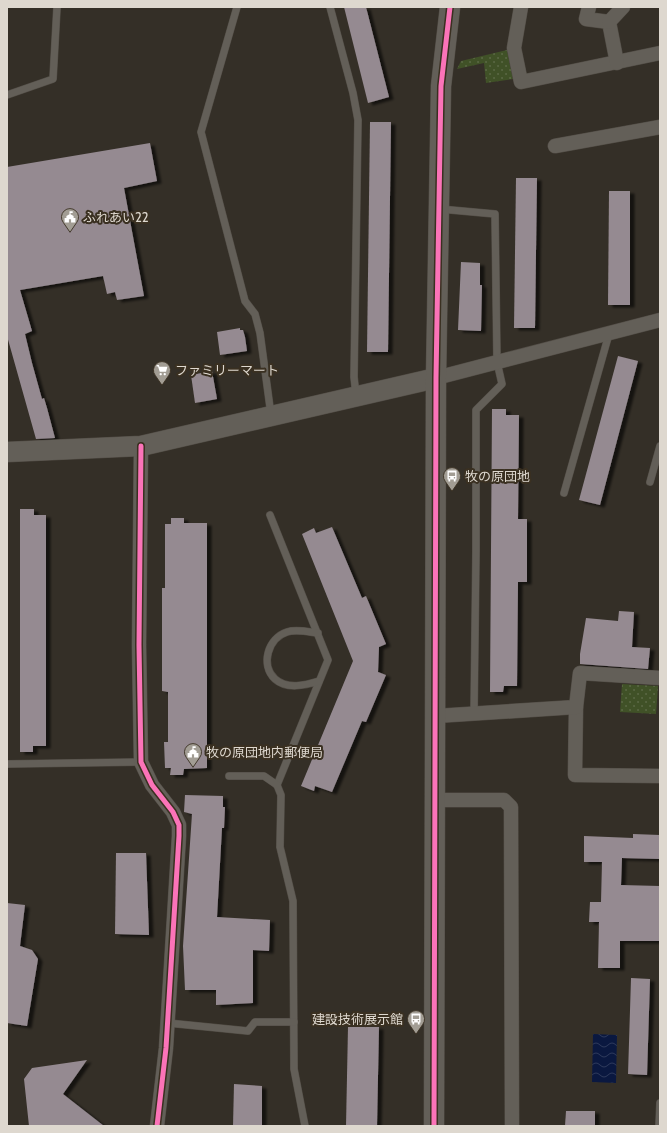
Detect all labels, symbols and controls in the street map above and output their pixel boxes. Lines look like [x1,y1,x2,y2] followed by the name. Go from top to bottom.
[60,207,80,232] public building icon: ふれあい22
[83,209,149,225] place label: ふれあい22
[152,360,172,385] supermarket icon: ファミリーマート
[175,362,279,378] place label: ファミリーマート
[442,466,462,491] bus stop icon: 牧の原団地
[465,468,530,484] place label: 牧の原団地
[183,742,203,767] public building icon: 牧の原団地内郵便局
[206,744,323,760] place label: 牧の原団地内郵便局
[406,1009,426,1034] bus stop icon: 建設技術展示館
[312,1011,403,1027] place label: 建設技術展示館

